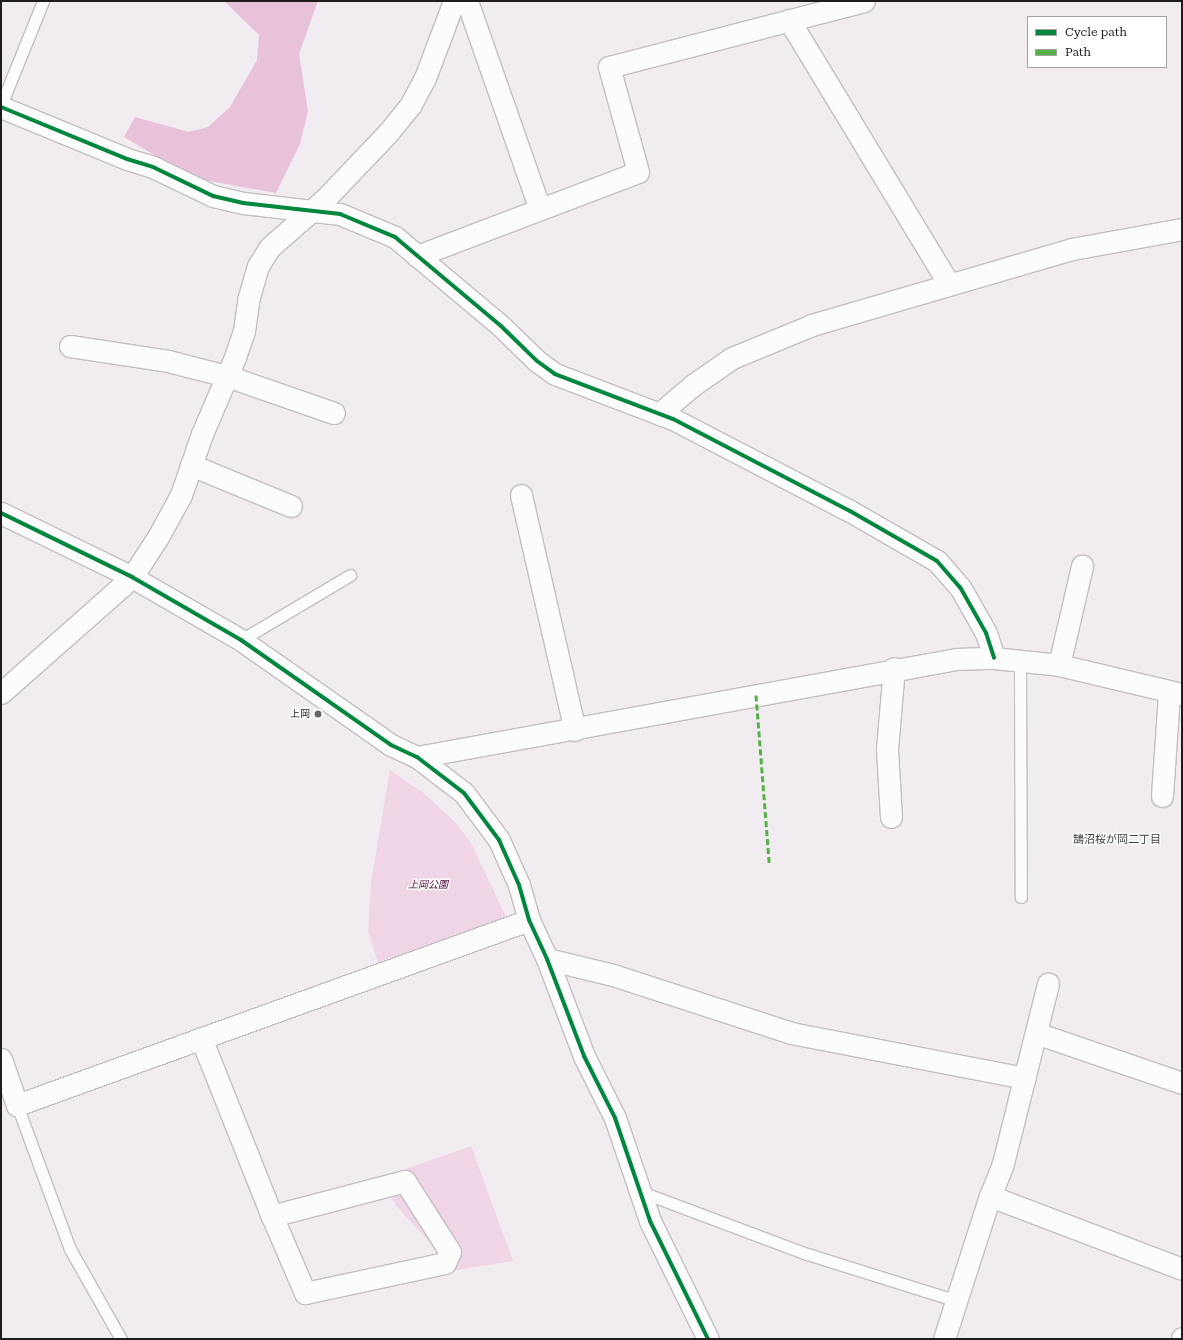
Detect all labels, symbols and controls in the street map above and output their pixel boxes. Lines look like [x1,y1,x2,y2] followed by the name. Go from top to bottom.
[1027,16,1167,68] legend
[1065,25,1127,39] text: Cycle path
[1065,45,1091,59] text: Path
[290,708,310,720] place label: 上岡
[313,709,323,719] marker: 上岡
[1073,833,1161,847] district label: 鵠沼桜が岡二丁目
[408,879,448,891] park label: 上岡公園

